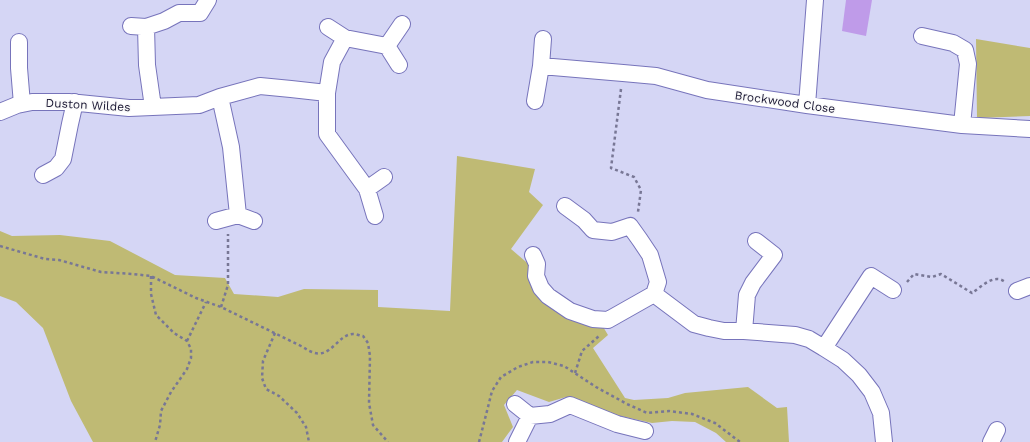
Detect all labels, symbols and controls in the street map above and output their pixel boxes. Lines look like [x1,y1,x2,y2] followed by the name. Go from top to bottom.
[734,88,836,116] street label: Brockwood Close
[45,96,131,114] street label: Duston Wildes

